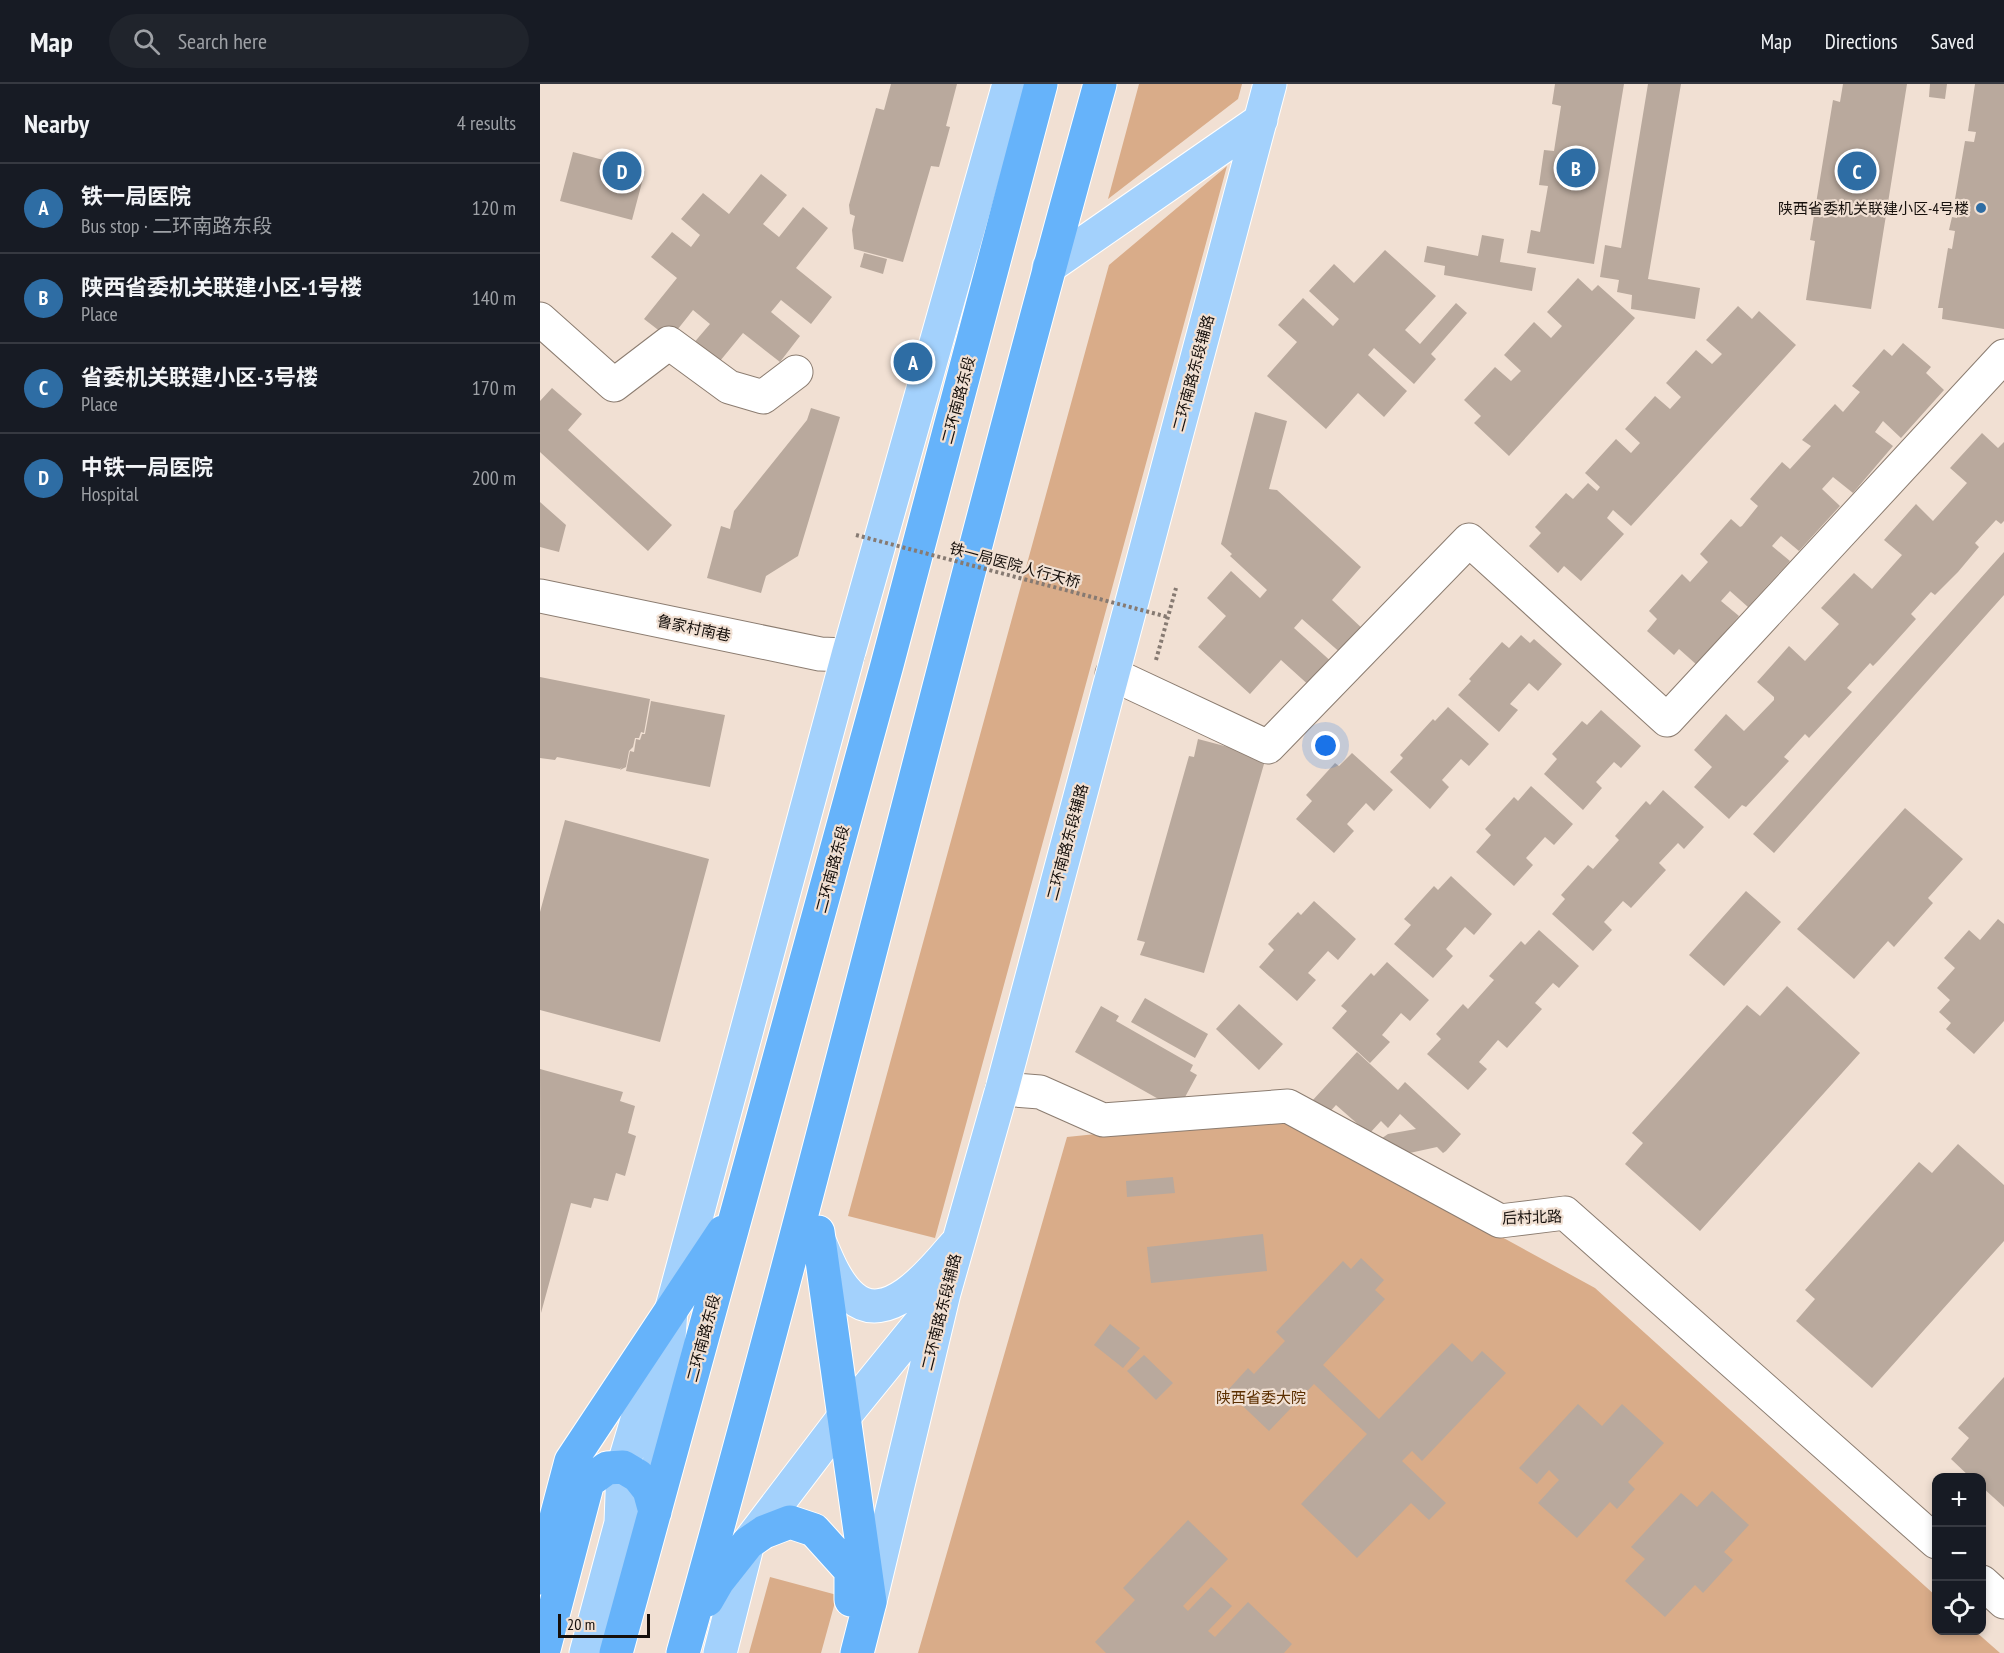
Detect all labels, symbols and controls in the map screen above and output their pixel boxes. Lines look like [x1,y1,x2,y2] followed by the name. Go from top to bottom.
[109,14,529,68] search box
[30,23,73,60] text: Map
[130,25,163,58] icon: search
[178,27,267,55] text: Search here
[1761,28,1792,55] text: Map
[1825,28,1898,55] text: Directions
[1931,28,1974,55] text: Saved
[24,107,89,140] text: Nearby
[457,110,516,136] text: 4 results
[1556,146,1596,190] pin: B
[602,148,641,194] pin: D
[1838,148,1876,194] pin: C
[81,182,191,210] text: 铁一局医院
[38,195,49,221] text: A
[472,195,516,221] text: 120 m
[1778,199,1969,218] place label: 陕西省委机关联建小区-4号楼
[1974,201,1988,215] marker: 陕西省委机关联建小区-4号楼
[81,213,272,239] text: Bus stop · 二环南路东段
[81,273,362,301] text: 陕西省委机关联建小区-1号楼
[39,285,48,311] text: B
[472,285,516,311] text: 140 m
[81,301,118,327] text: Place
[1168,313,1218,433] street label: 二环南路东段辅路
[894,340,932,384] pin: A
[937,354,979,446] street label: 二环南路东段
[81,363,318,391] text: 省委机关联建小区-3号楼
[39,375,48,401] text: C
[472,375,516,401] text: 170 m
[81,391,118,417] text: Place
[81,453,213,481] text: 中铁一局医院
[38,465,49,491] text: D
[472,465,516,491] text: 200 m
[81,481,138,507] text: Hospital
[947,538,1083,592] street label: 铁一局医院人行天桥
[655,611,733,645] street label: 鲁家村南巷
[1311,731,1340,760] your location
[1042,782,1092,902] street label: 二环南路东段辅路
[811,823,853,915] street label: 二环南路东段
[1502,1206,1562,1228] street label: 后村北路
[917,1251,965,1373] street label: 二环南路东段辅路
[682,1292,724,1384] street label: 二环南路东段
[1216,1388,1306,1407] park label: 陕西省委大院
[1932,1473,1986,1635] map controls
[1932,1473,1986,1527] button: +
[1932,1527,1986,1581] button: −
[1932,1581,1986,1635] button: locate
[558,1611,650,1638] scale bar
[567,1614,595,1634] text: 20 m

